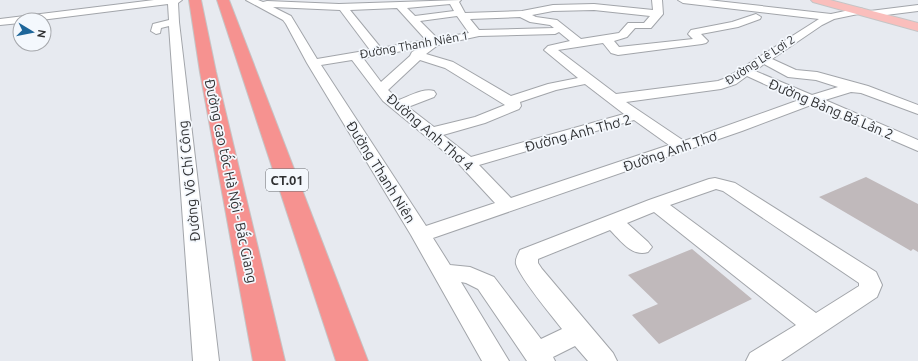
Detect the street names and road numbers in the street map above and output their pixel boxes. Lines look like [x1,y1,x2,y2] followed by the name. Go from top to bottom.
[359,29,469,60] street label: Đường Thanh Niên 1
[722,32,798,88] street label: Đường Lê Lợi 2
[766,75,896,143] street label: Đường Bàng Bá Lân 2
[202,77,263,284] street label: Đường cao tốc Hà Nội - Bắc Giang
[384,90,477,174] street label: Đường Anh Thơ 4
[523,111,633,155] street label: Đường Anh Thơ 2
[343,118,419,226] street label: Đường Thanh Niên
[175,120,203,242] street label: Đường Võ Chí Công
[621,127,719,175] street label: Đường Anh Thơ
[266,169,308,191] road number: CT.01

